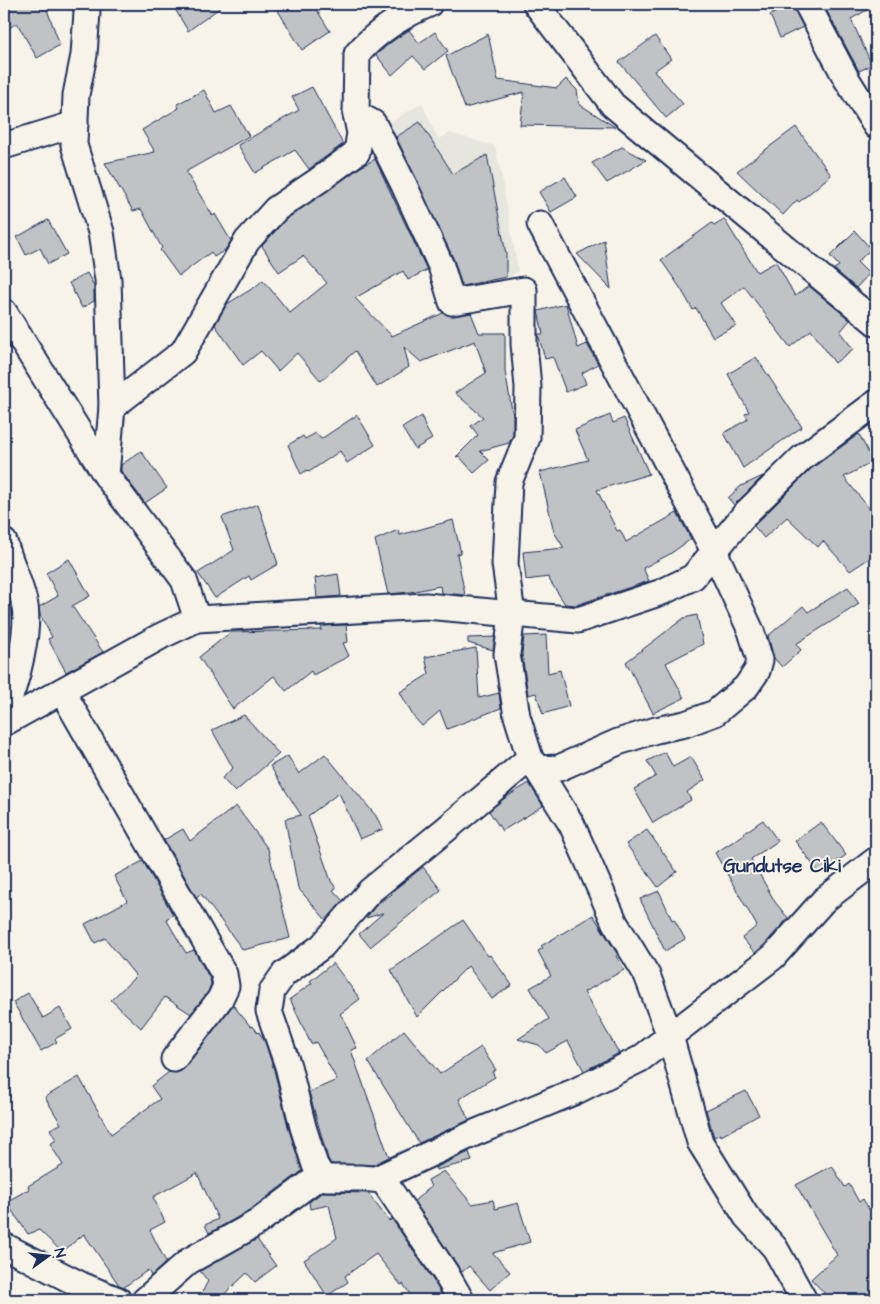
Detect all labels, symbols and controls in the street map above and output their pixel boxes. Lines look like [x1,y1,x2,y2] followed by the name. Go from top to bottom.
[723,853,841,880] district label: Gundutse Ciki
[22,1232,72,1282] north arrow
[49,1246,70,1260] text: N

